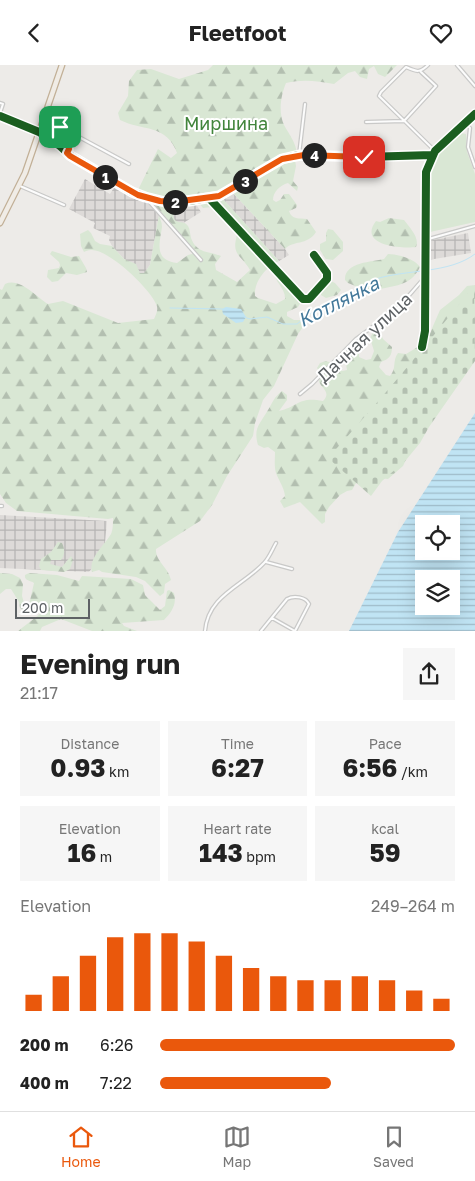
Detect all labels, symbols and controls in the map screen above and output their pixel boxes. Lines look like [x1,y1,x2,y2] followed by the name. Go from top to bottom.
[20,19,48,47] icon: back
[188,19,287,46] text: Fleetfoot
[427,19,455,47] icon: heart
[39,106,81,148] pin
[184,112,268,134] park label: Миршина
[46,113,74,141] icon: arrive
[343,136,385,178] pin
[302,143,326,167] pin: 4
[350,143,378,171] icon: check
[310,147,319,164] text: 4
[92,165,118,189] pin: 1
[102,169,109,186] text: 1
[232,169,258,193] pin: 3
[241,173,250,190] text: 3
[162,189,188,215] pin: 2
[171,194,180,211] text: 2
[294,270,383,331] water label: Котлянка
[312,287,416,387] street label: Дачная улица
[415,515,460,615] map controls
[415,515,460,560] button: locate
[415,570,460,615] button: layers
[15,596,90,619] scale bar
[22,599,63,616] text: 200 m
[20,647,180,680] text: Evening run
[403,648,455,700] button: share
[20,683,58,703] text: 21:17
[60,735,119,752] text: Distance
[221,735,254,752] text: Time
[369,735,402,752] text: Pace
[50,752,106,783] text: 0.93
[211,752,264,783] text: 6:27
[342,752,397,783] text: 6:56
[106,763,129,780] text: km
[397,763,428,780] text: /km
[59,820,121,837] text: Elevation
[203,820,272,837] text: Heart rate
[371,820,399,837] text: kcal
[68,837,96,868] text: 16
[199,837,243,868] text: 143
[370,837,401,868] text: 59
[96,848,112,865] text: m
[243,848,276,865] text: bpm
[20,896,91,916] text: Elevation
[371,896,455,916] text: 249–264 m
[20,1035,69,1055] text: 200 m
[100,1035,133,1055] text: 6:26
[20,1073,69,1093] text: 400 m
[100,1073,132,1093] text: 7:22
[61,1123,101,1170] tab: Home
[223,1123,251,1170] tab: Map
[373,1123,414,1170] tab: Saved

